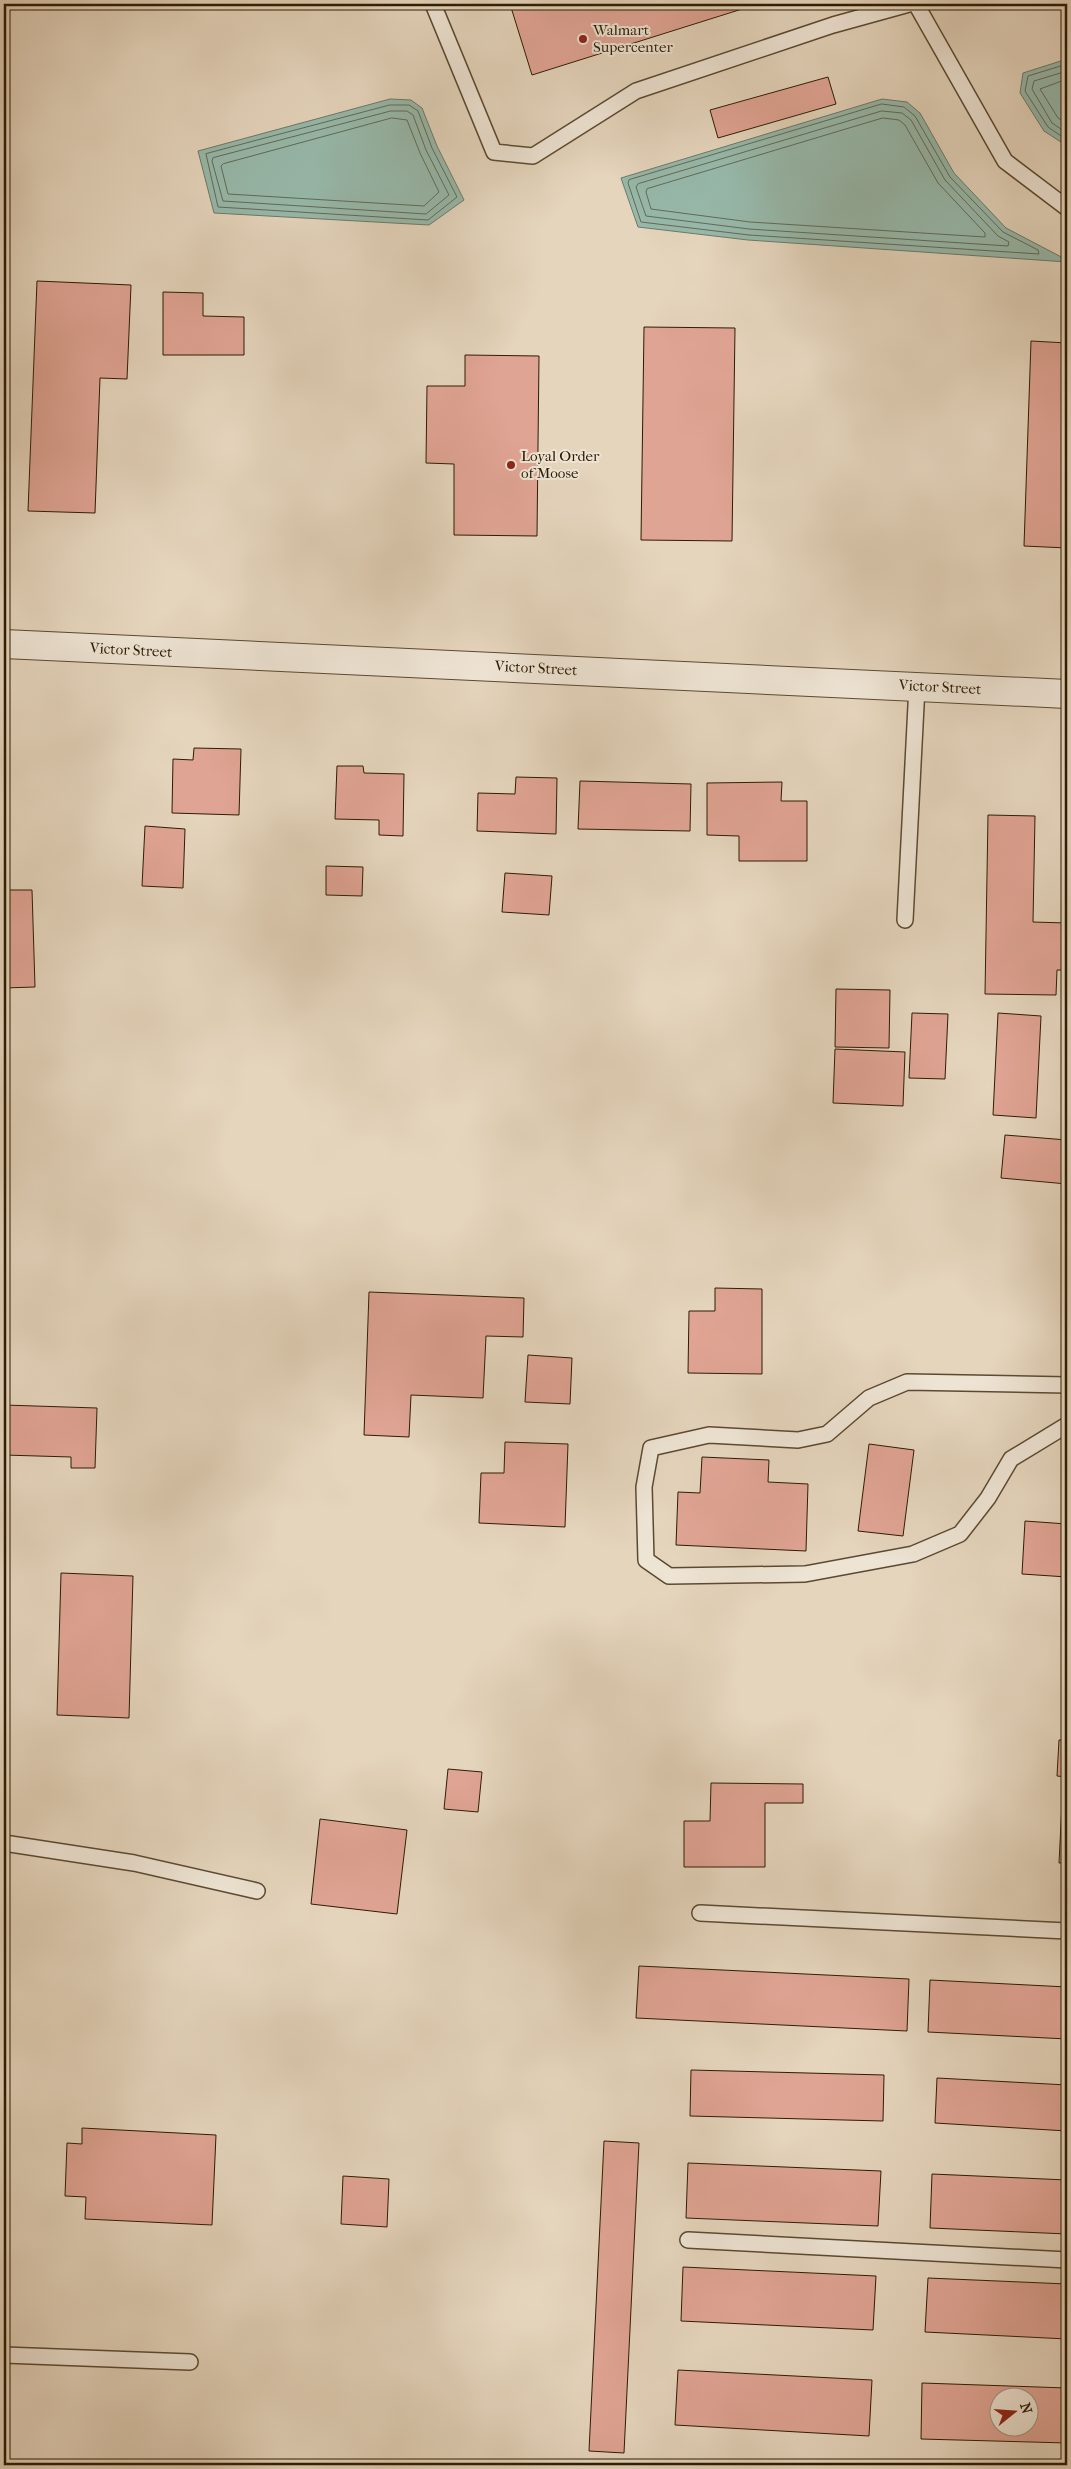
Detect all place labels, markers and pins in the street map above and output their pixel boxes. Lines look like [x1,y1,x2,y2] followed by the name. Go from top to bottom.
[592,21,673,56] place label: Walmart Supercenter
[577,33,589,45] marker: Walmart Supercenter
[521,447,600,482] place label: Loyal Order of Moose
[505,459,517,471] marker: Loyal Order of Moose

